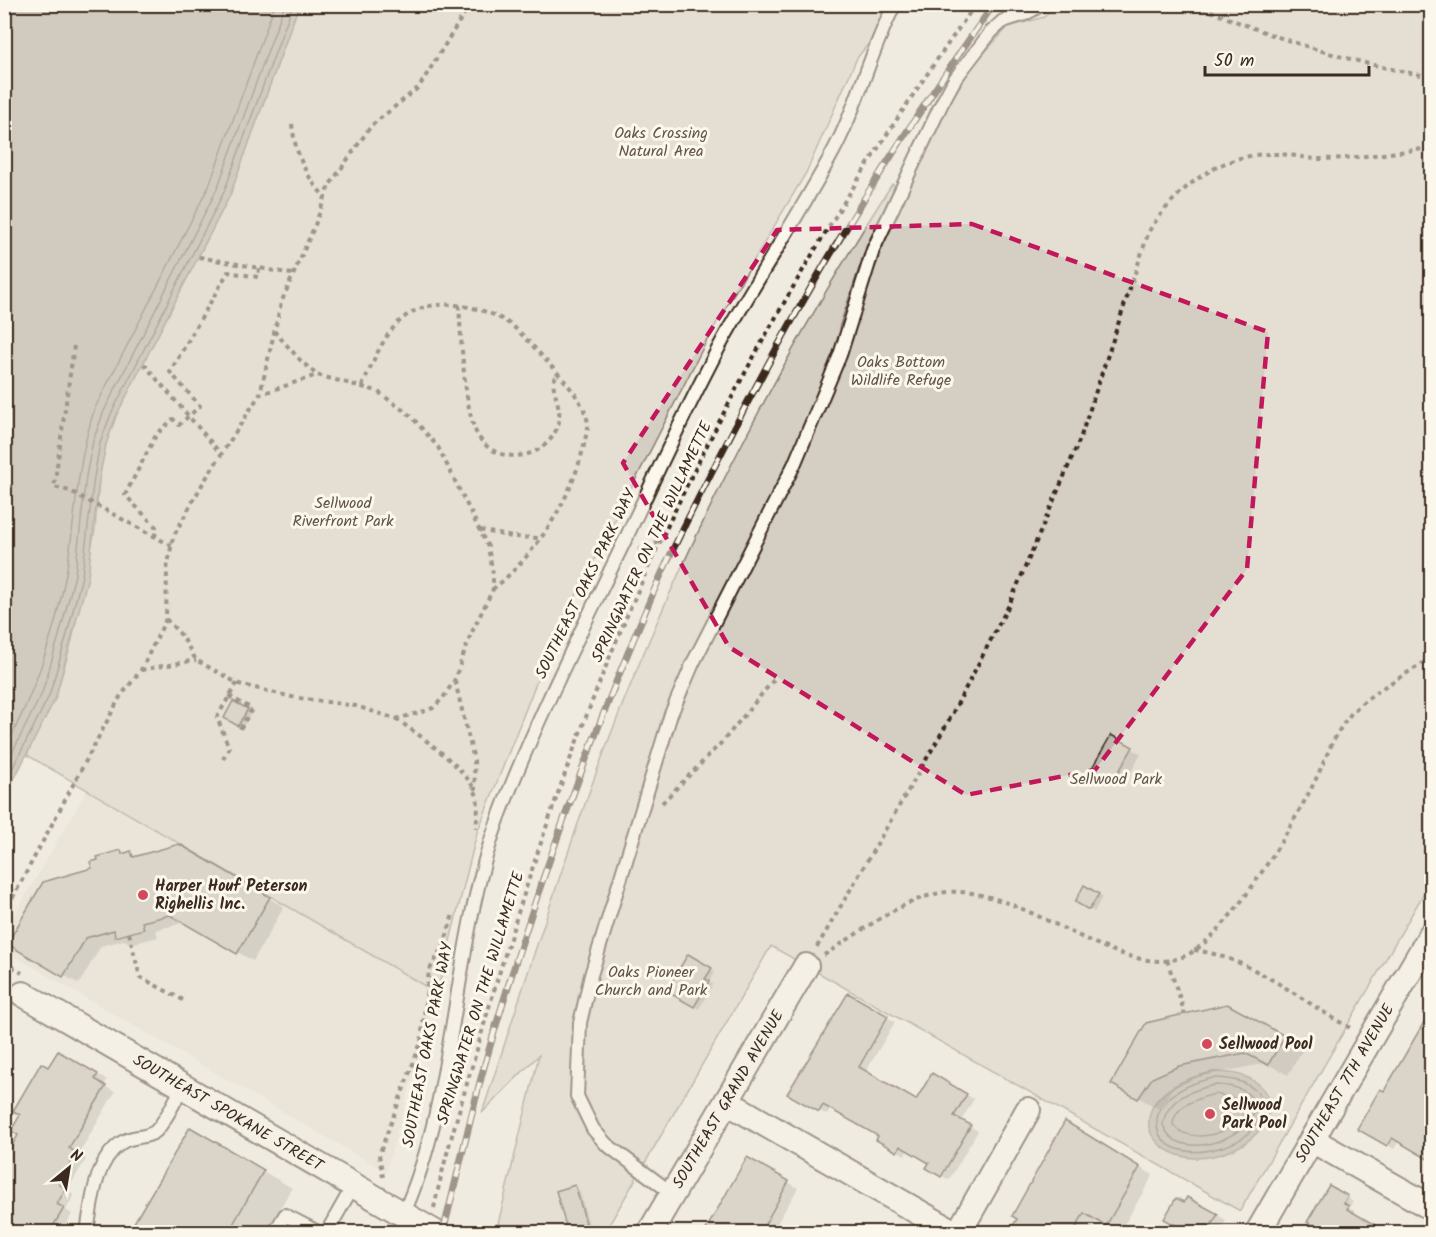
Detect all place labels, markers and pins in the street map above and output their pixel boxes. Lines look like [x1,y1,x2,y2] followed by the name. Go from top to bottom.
[155,874,308,917] place label: Harper Houf Peterson Righellis Inc.
[136,888,150,902] marker: Harper Houf Peterson Righellis Inc.
[1219,1032,1313,1057] place label: Sellwood Pool
[1200,1037,1214,1051] marker: Sellwood Pool
[1222,1093,1287,1136] place label: Sellwood Park Pool
[1203,1107,1217,1121] marker: Sellwood Park Pool

